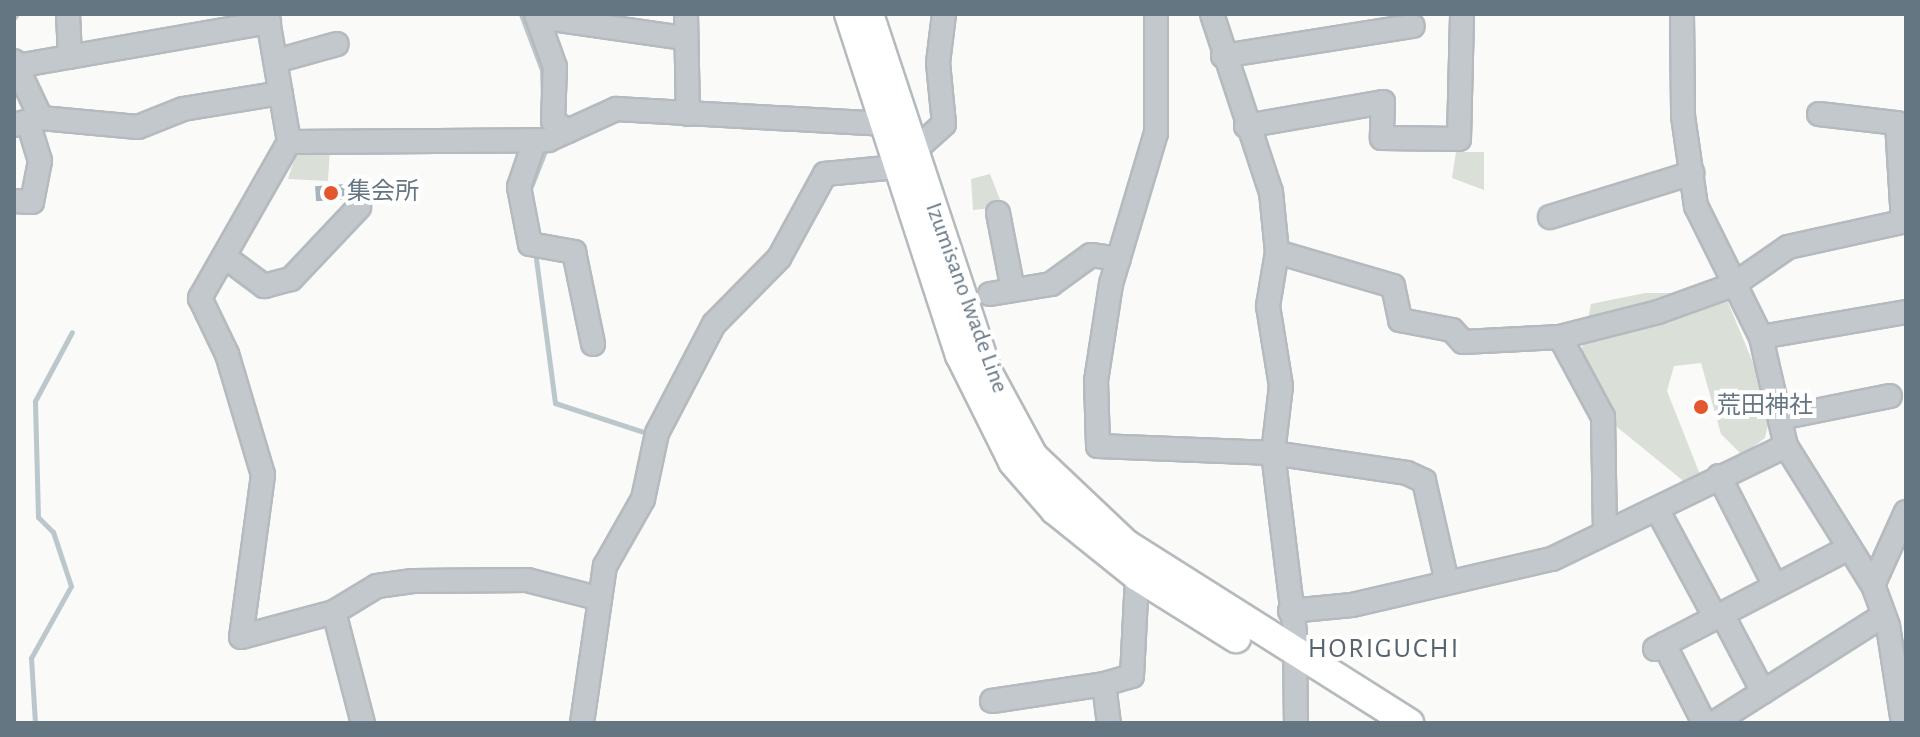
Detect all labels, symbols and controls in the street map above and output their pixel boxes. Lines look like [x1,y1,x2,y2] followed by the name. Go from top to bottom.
[347,179,419,207] place label: 集会所
[322,184,340,202] marker: 集会所
[918,199,1014,397] street label: Izumisano Iwade Line
[1717,393,1813,421] place label: 荒田神社
[1692,398,1710,416] marker: 荒田神社
[1308,632,1460,666] district label: HORIGUCHI

